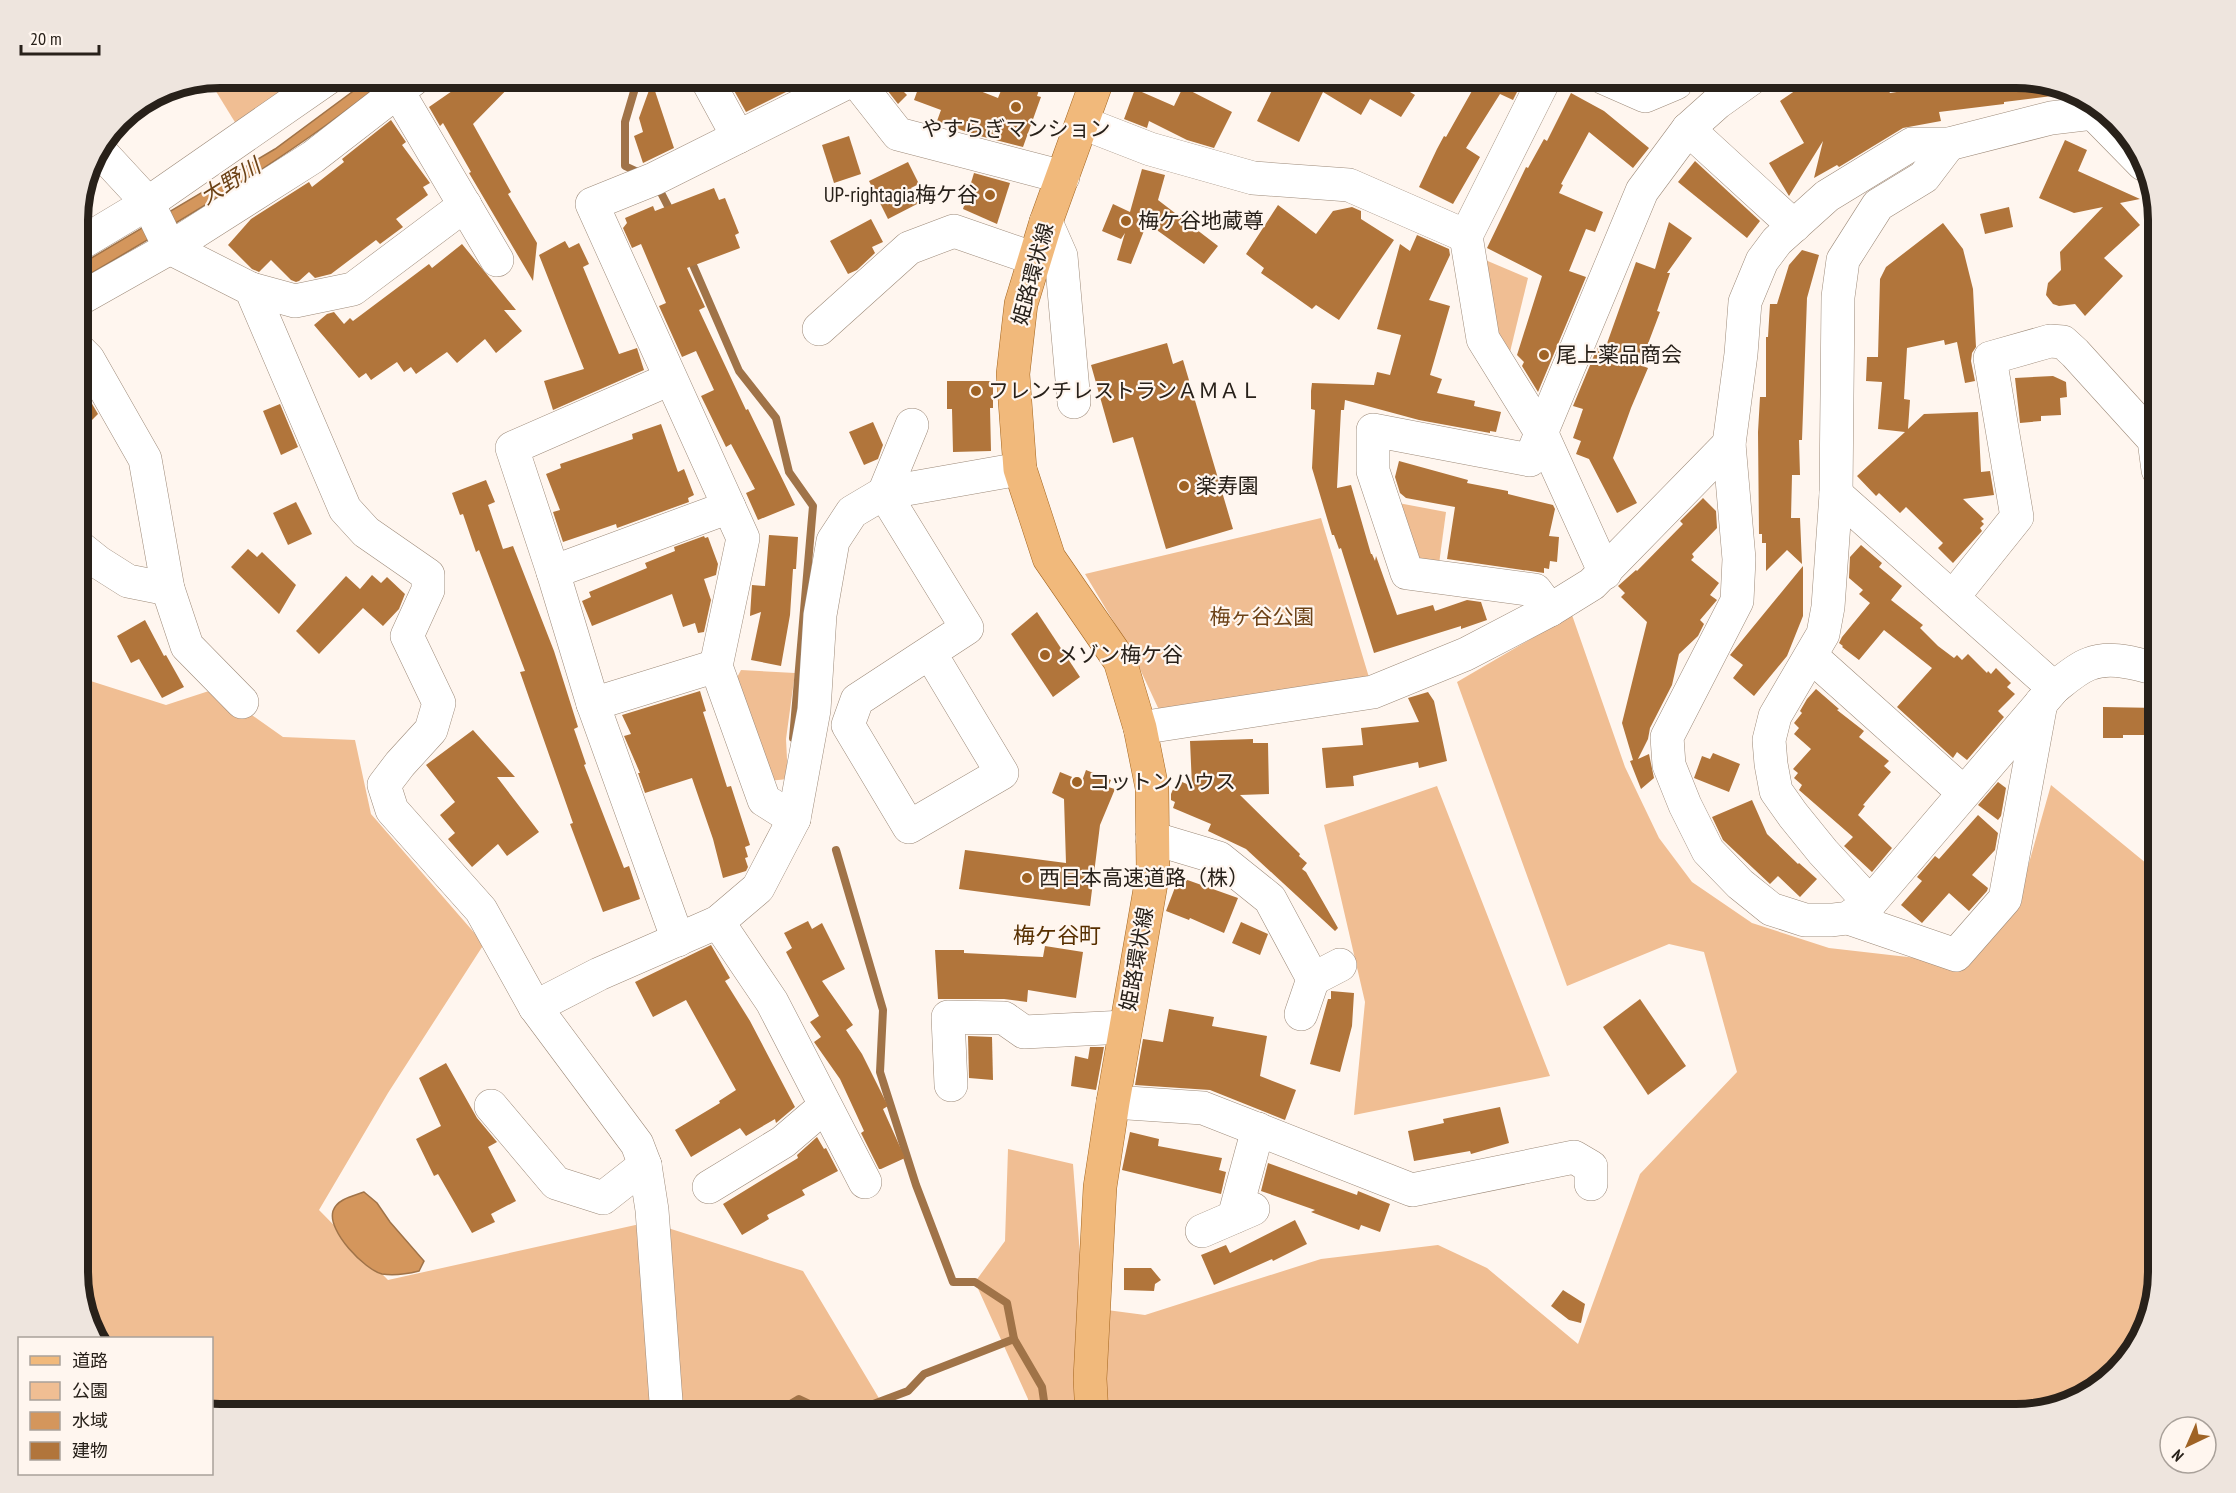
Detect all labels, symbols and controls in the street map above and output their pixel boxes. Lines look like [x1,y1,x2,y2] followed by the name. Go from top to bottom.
[21,18,99,56] scale bar
[30,27,62,50] text: 20 m
[1009,100,1023,114] marker: やすらぎマンション
[922,115,1111,142] place label: やすらぎマンション
[195,151,267,210] water label: 大野川
[824,181,978,208] place label: UP-rightagia梅ケ谷
[983,188,997,202] marker: UP-rightagia梅ケ谷
[1138,207,1264,234] place label: 梅ケ谷地蔵尊
[1119,214,1133,228] marker: 梅ケ谷地蔵尊
[1006,220,1059,328] street label: 姫路環状線
[1556,341,1682,368] place label: 尾上薬品商会
[1537,348,1551,362] marker: 尾上薬品商会
[988,377,1261,404] place label: フレンチレストランＡＭＡＬ
[969,384,983,398] marker: フレンチレストランＡＭＡＬ
[1196,472,1259,499] place label: 楽寿園
[1177,479,1191,493] marker: 楽寿園
[1210,603,1315,630] park label: 梅ヶ谷公園
[1057,641,1183,668] place label: メゾン梅ケ谷
[1038,648,1052,662] marker: メゾン梅ケ谷
[1089,768,1236,795] place label: コットンハウス
[1070,775,1084,789] marker: コットンハウス
[1039,864,1249,891] place label: 西日本高速道路（株）
[1020,871,1034,885] marker: 西日本高速道路（株）
[1114,905,1159,1013] street label: 姫路環状線
[1013,921,1101,949] district label: 梅ケ谷町
[18,1337,213,1475] legend
[72,1349,108,1372] text: 道路
[72,1379,108,1402] text: 公園
[72,1409,108,1432] text: 水域
[2158,1415,2218,1475] north arrow
[72,1439,108,1462] text: 建物
[2168,1446,2188,1466] text: N

